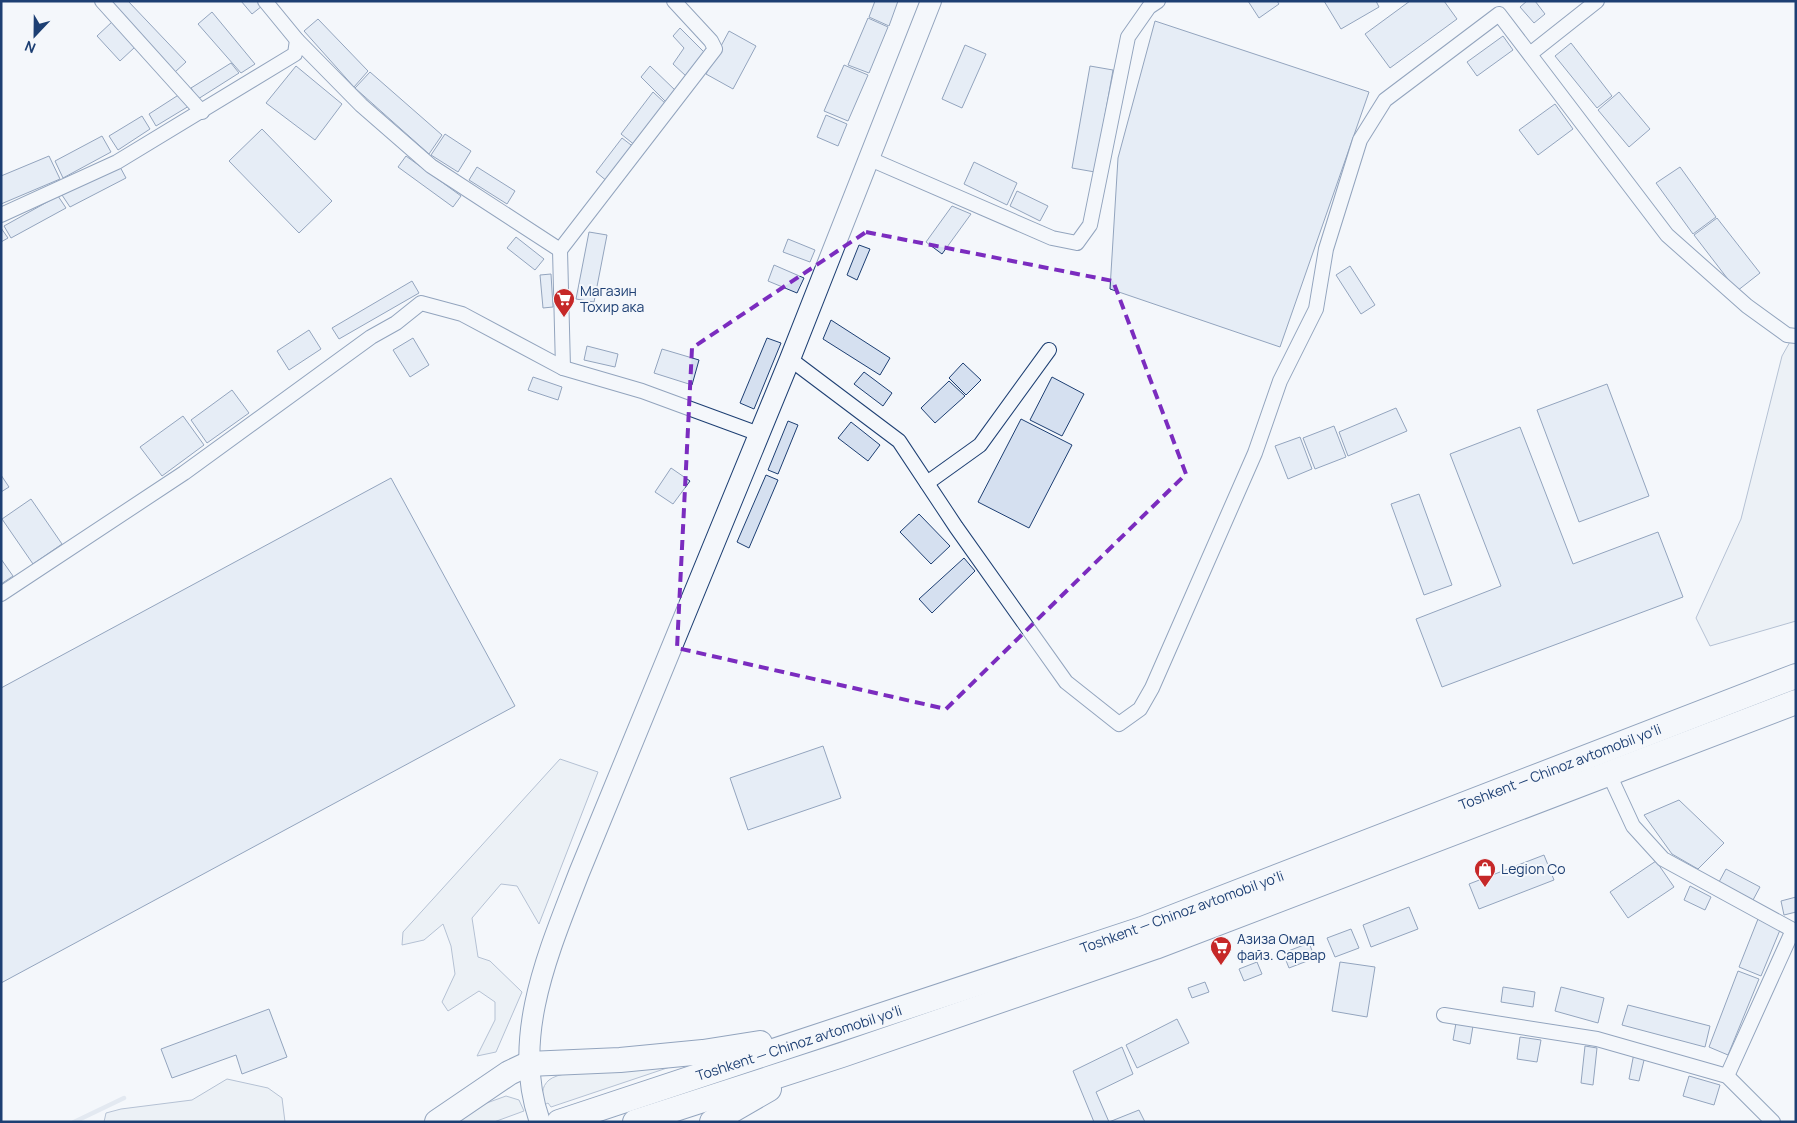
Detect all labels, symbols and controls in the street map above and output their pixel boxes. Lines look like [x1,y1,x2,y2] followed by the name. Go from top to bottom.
[10,10,60,60] north arrow
[22,37,38,58] text: N
[580,281,644,316] place label: Магазин Тохир ака
[552,287,576,318] supermarket icon: Магазин Тохир ака
[1456,719,1664,814] street label: Toshkent — Chinoz avtomobil yoʻli
[1473,857,1497,888] shop icon: Legion Co
[1501,859,1566,878] place label: Legion Co
[1077,866,1286,957] street label: Toshkent — Chinoz avtomobil yoʻli
[1237,929,1326,964] place label: Азиза Омад файз. Сарвар
[1209,935,1233,966] supermarket icon: Азиза Омад файз. Сарвар
[693,1000,904,1085] street label: Toshkent — Chinoz avtomobil yoʻli

